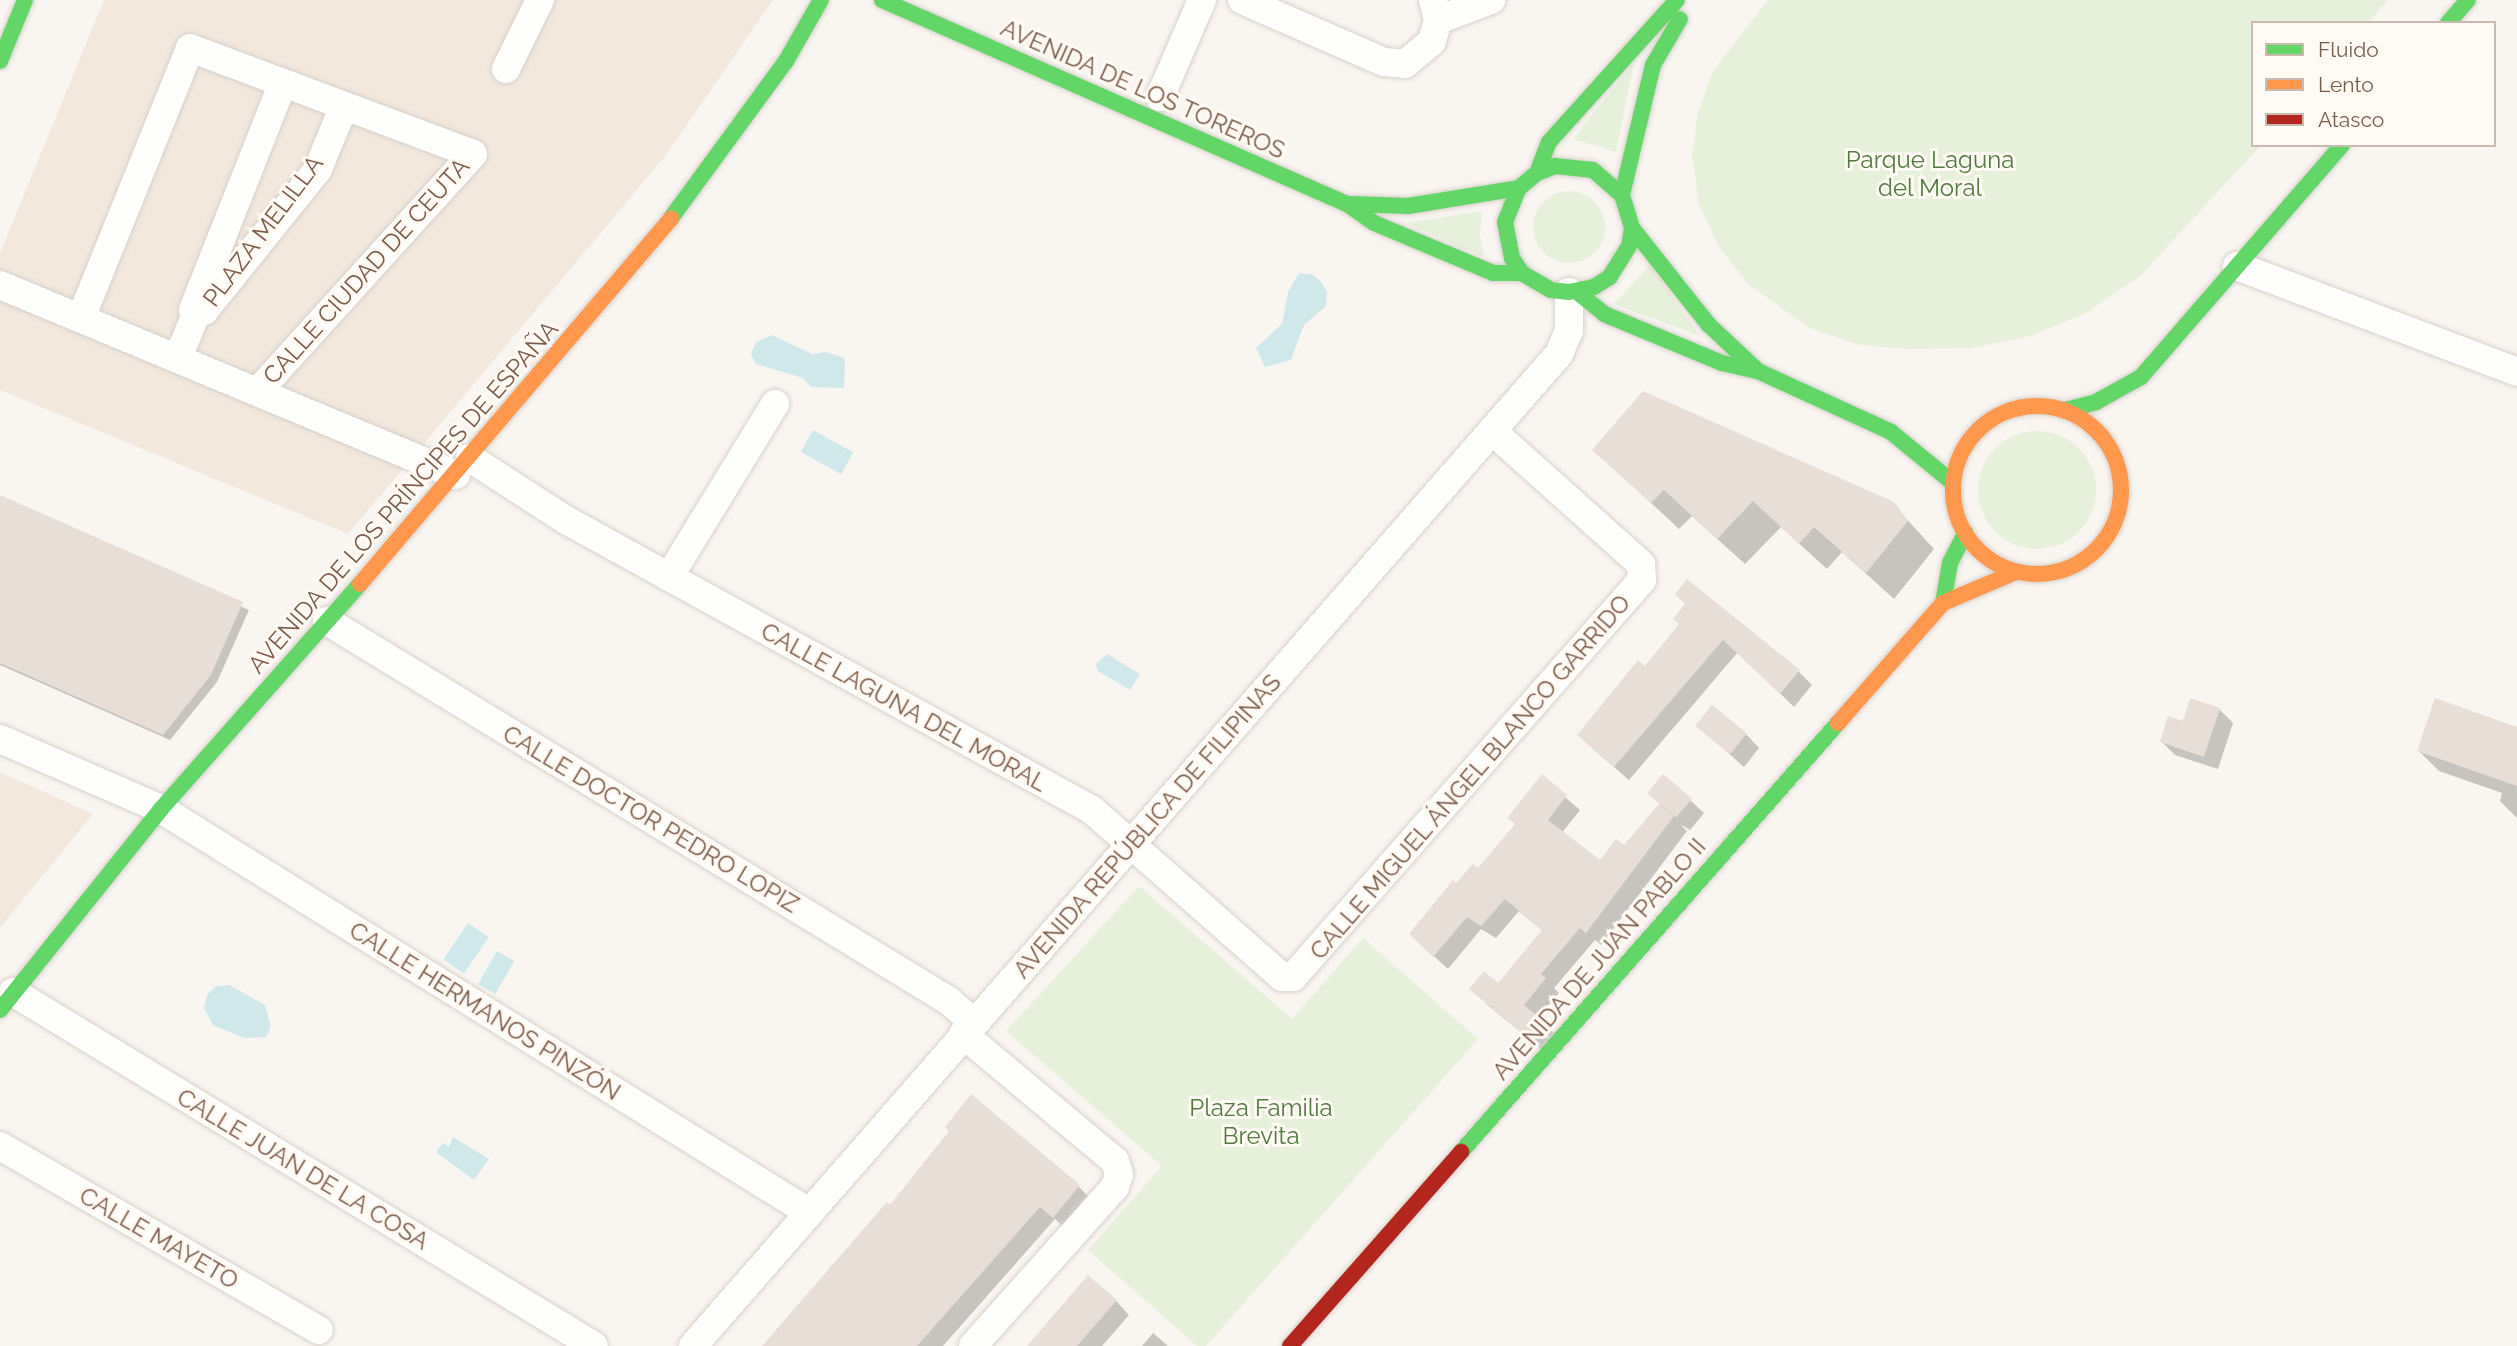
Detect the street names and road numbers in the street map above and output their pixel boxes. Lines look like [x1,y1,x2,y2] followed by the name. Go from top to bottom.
[996,13,1290,165] street label: AVENIDA DE LOS TOREROS
[197,149,329,313] street label: PLAZA MELILLA
[257,152,475,390] street label: CALLE CIUDAD DE CEUTA
[242,315,564,679] street label: AVENIDA DE LOS PRÍNCIPES DE ESPAÑA
[1303,588,1637,966] street label: CALLE MIGUEL ÁNGEL BLANCO GARRIDO
[755,616,1053,798] street label: CALLE LAGUNA DEL MORAL
[1007,668,1287,984] street label: AVENIDA REPÚBLICA DE FILIPINAS
[498,719,804,919] street label: CALLE DOCTOR PEDRO LOPIZ
[1486,832,1712,1086] street label: AVENIDA DE JUAN PABLO II
[344,916,626,1106] street label: CALLE HERMANOS PINZÓN
[171,1082,435,1256] street label: CALLE JUAN DE LA COSA
[74,1181,244,1295] street label: CALLE MAYETO

